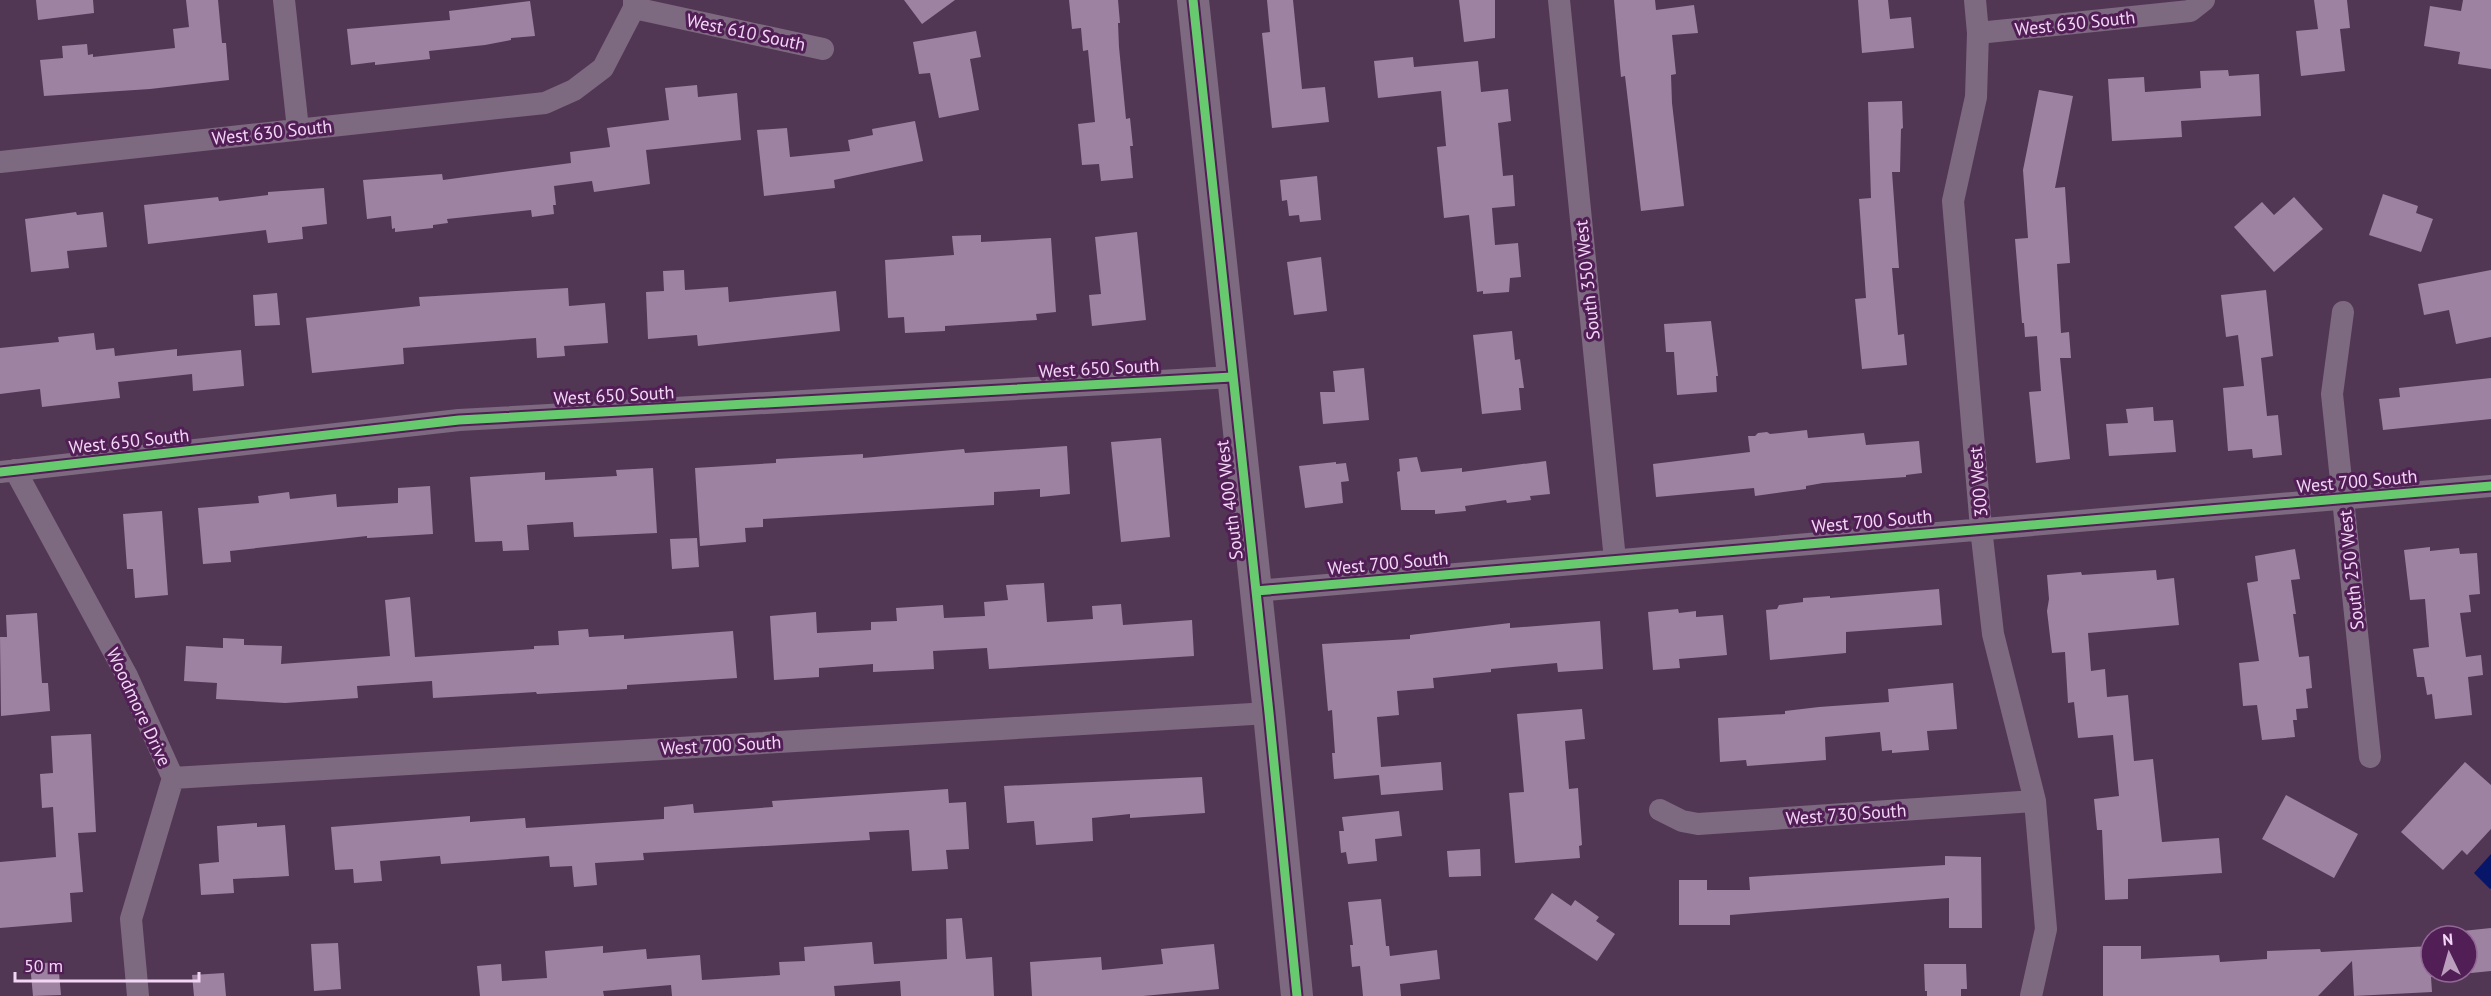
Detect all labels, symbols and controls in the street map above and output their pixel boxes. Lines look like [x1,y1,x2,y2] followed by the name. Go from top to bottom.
[2014,5,2136,41] street label: West 630 South
[684,8,808,56] street label: West 610 South
[211,114,333,150] street label: West 630 South
[1569,219,1605,341] street label: South 350 West
[1038,353,1160,383] street label: West 650 South
[553,380,675,410] street label: West 650 South
[68,423,190,459] street label: West 650 South
[1210,439,1248,561] street label: South 400 West
[1963,446,1993,518] street label: 300 West
[2296,464,2418,498] street label: West 700 South
[1811,504,1933,538] street label: West 700 South
[2333,509,2369,631] street label: South 250 West
[1327,546,1449,580] street label: West 700 South
[102,644,176,770] street label: Woodmore Drive
[660,730,782,760] street label: West 700 South
[1785,798,1907,830] street label: West 730 South
[2419,924,2479,984] north arrow
[2442,929,2454,949] text: N
[15,945,200,983] scale bar
[24,954,63,977] text: 50 m

